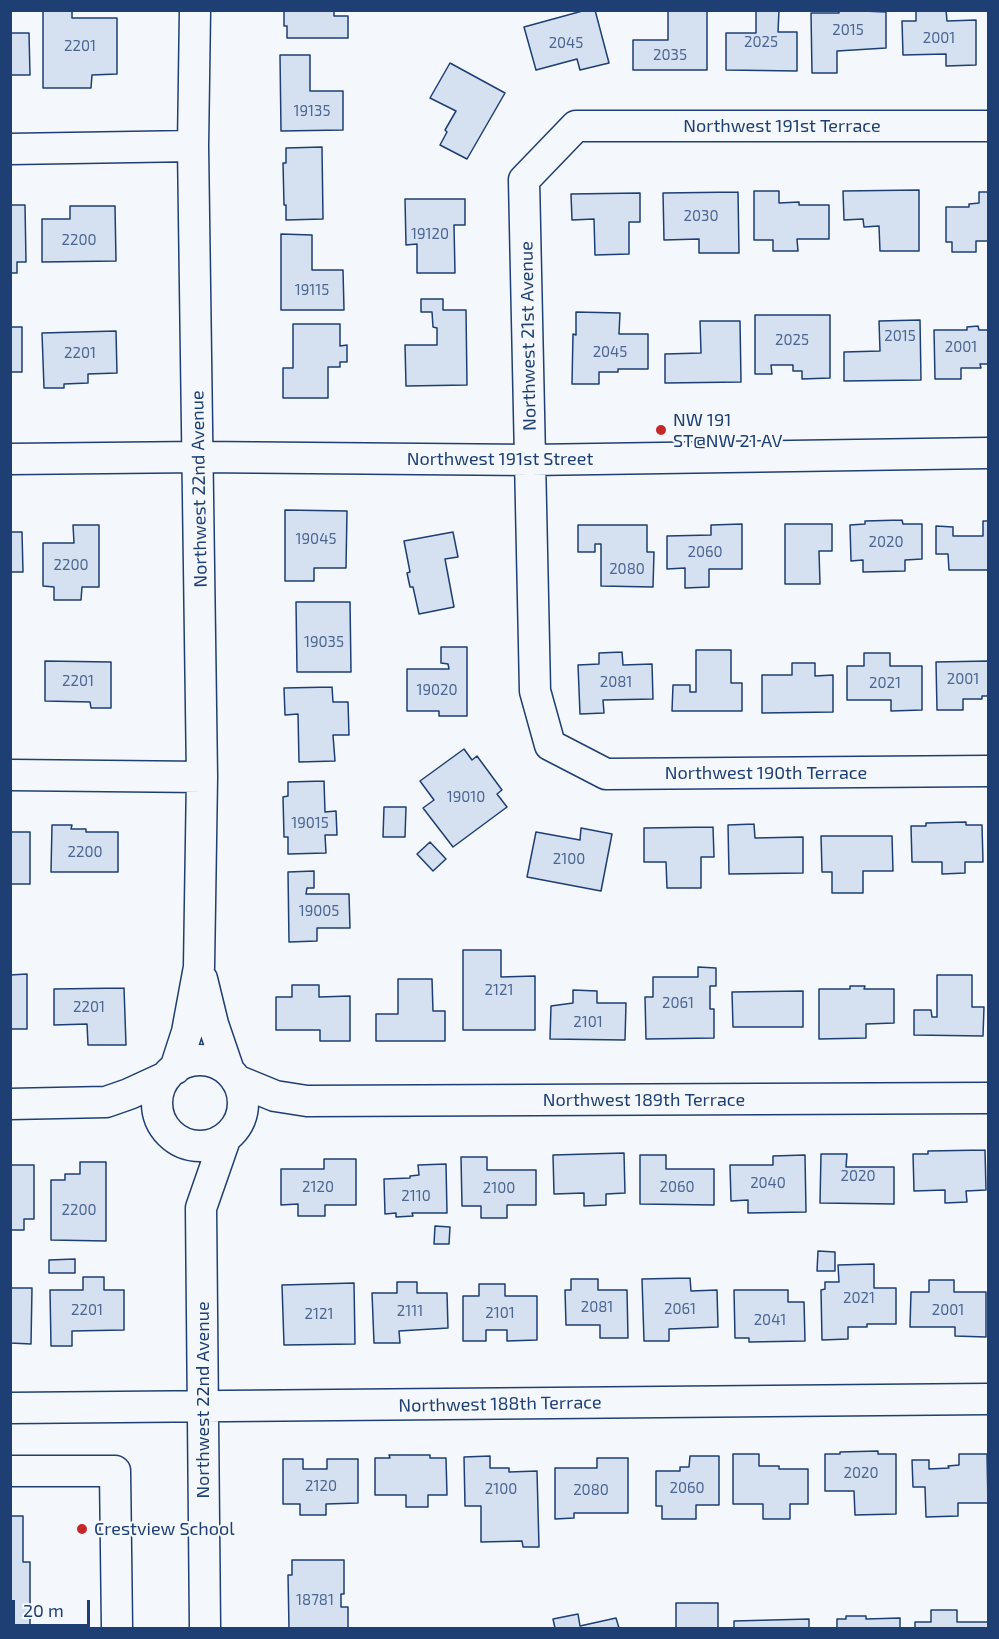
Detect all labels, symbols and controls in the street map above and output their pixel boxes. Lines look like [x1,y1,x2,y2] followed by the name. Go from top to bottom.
[832,21,864,39] house number: 2015
[923,29,955,47] house number: 2001
[744,33,778,51] house number: 2025
[549,34,583,52] house number: 2045
[64,37,96,55] house number: 2201
[653,46,687,64] house number: 2035
[294,102,330,120] house number: 19135
[683,115,881,137] street label: Northwest 191st Terrace
[684,207,718,225] house number: 2030
[411,225,449,243] house number: 19120
[62,231,96,249] house number: 2200
[516,241,540,431] street label: Northwest 21st Avenue
[295,281,329,299] house number: 19115
[884,327,916,345] house number: 2015
[775,331,809,349] house number: 2025
[945,338,977,356] house number: 2001
[593,343,627,361] house number: 2045
[64,344,96,362] house number: 2201
[186,390,212,588] street label: Northwest 22nd Avenue
[673,409,782,452] place label: NW 191 ST@NW 21 AV
[654,423,668,437] marker: NW 191 ST@NW 21 AV
[407,448,593,470] street label: Northwest 191st Street
[296,530,336,548] house number: 19045
[869,533,903,551] house number: 2020
[687,543,723,561] house number: 2060
[54,556,88,574] house number: 2200
[609,560,645,578] house number: 2080
[304,633,344,651] house number: 19035
[947,670,979,688] house number: 2001
[62,672,94,690] house number: 2201
[600,673,632,691] house number: 2081
[869,674,901,692] house number: 2021
[416,681,458,699] house number: 19020
[665,762,867,784] street label: Northwest 190th Terrace
[447,788,485,806] house number: 19010
[291,814,329,832] house number: 19015
[68,843,102,861] house number: 2200
[553,850,585,868] house number: 2100
[299,902,339,920] house number: 19005
[485,981,513,999] house number: 2121
[662,994,694,1012] house number: 2061
[73,998,105,1016] house number: 2201
[573,1013,603,1031] house number: 2101
[543,1089,745,1111] street label: Northwest 189th Terrace
[841,1167,875,1185] house number: 2020
[750,1174,786,1192] house number: 2040
[302,1178,334,1196] house number: 2120
[659,1178,695,1196] house number: 2060
[483,1179,515,1197] house number: 2100
[401,1187,431,1205] house number: 2110
[62,1201,96,1219] house number: 2200
[843,1289,875,1307] house number: 2021
[581,1298,613,1316] house number: 2081
[664,1300,696,1318] house number: 2061
[71,1301,103,1319] house number: 2201
[192,1301,214,1499] street label: Northwest 22nd Avenue
[932,1301,964,1319] house number: 2001
[397,1302,423,1320] house number: 2111
[485,1304,515,1322] house number: 2101
[305,1305,333,1323] house number: 2121
[754,1311,786,1329] house number: 2041
[398,1391,602,1417] street label: Northwest 188th Terrace
[844,1464,878,1482] house number: 2020
[305,1477,337,1495] house number: 2120
[669,1479,705,1497] house number: 2060
[485,1480,517,1498] house number: 2100
[573,1481,609,1499] house number: 2080
[94,1518,235,1540] place label: Crestview School
[75,1522,89,1536] marker: Crestview School
[15,1588,93,1626] scale bar
[296,1591,334,1609] house number: 18781
[23,1599,64,1621] text: 20 m

